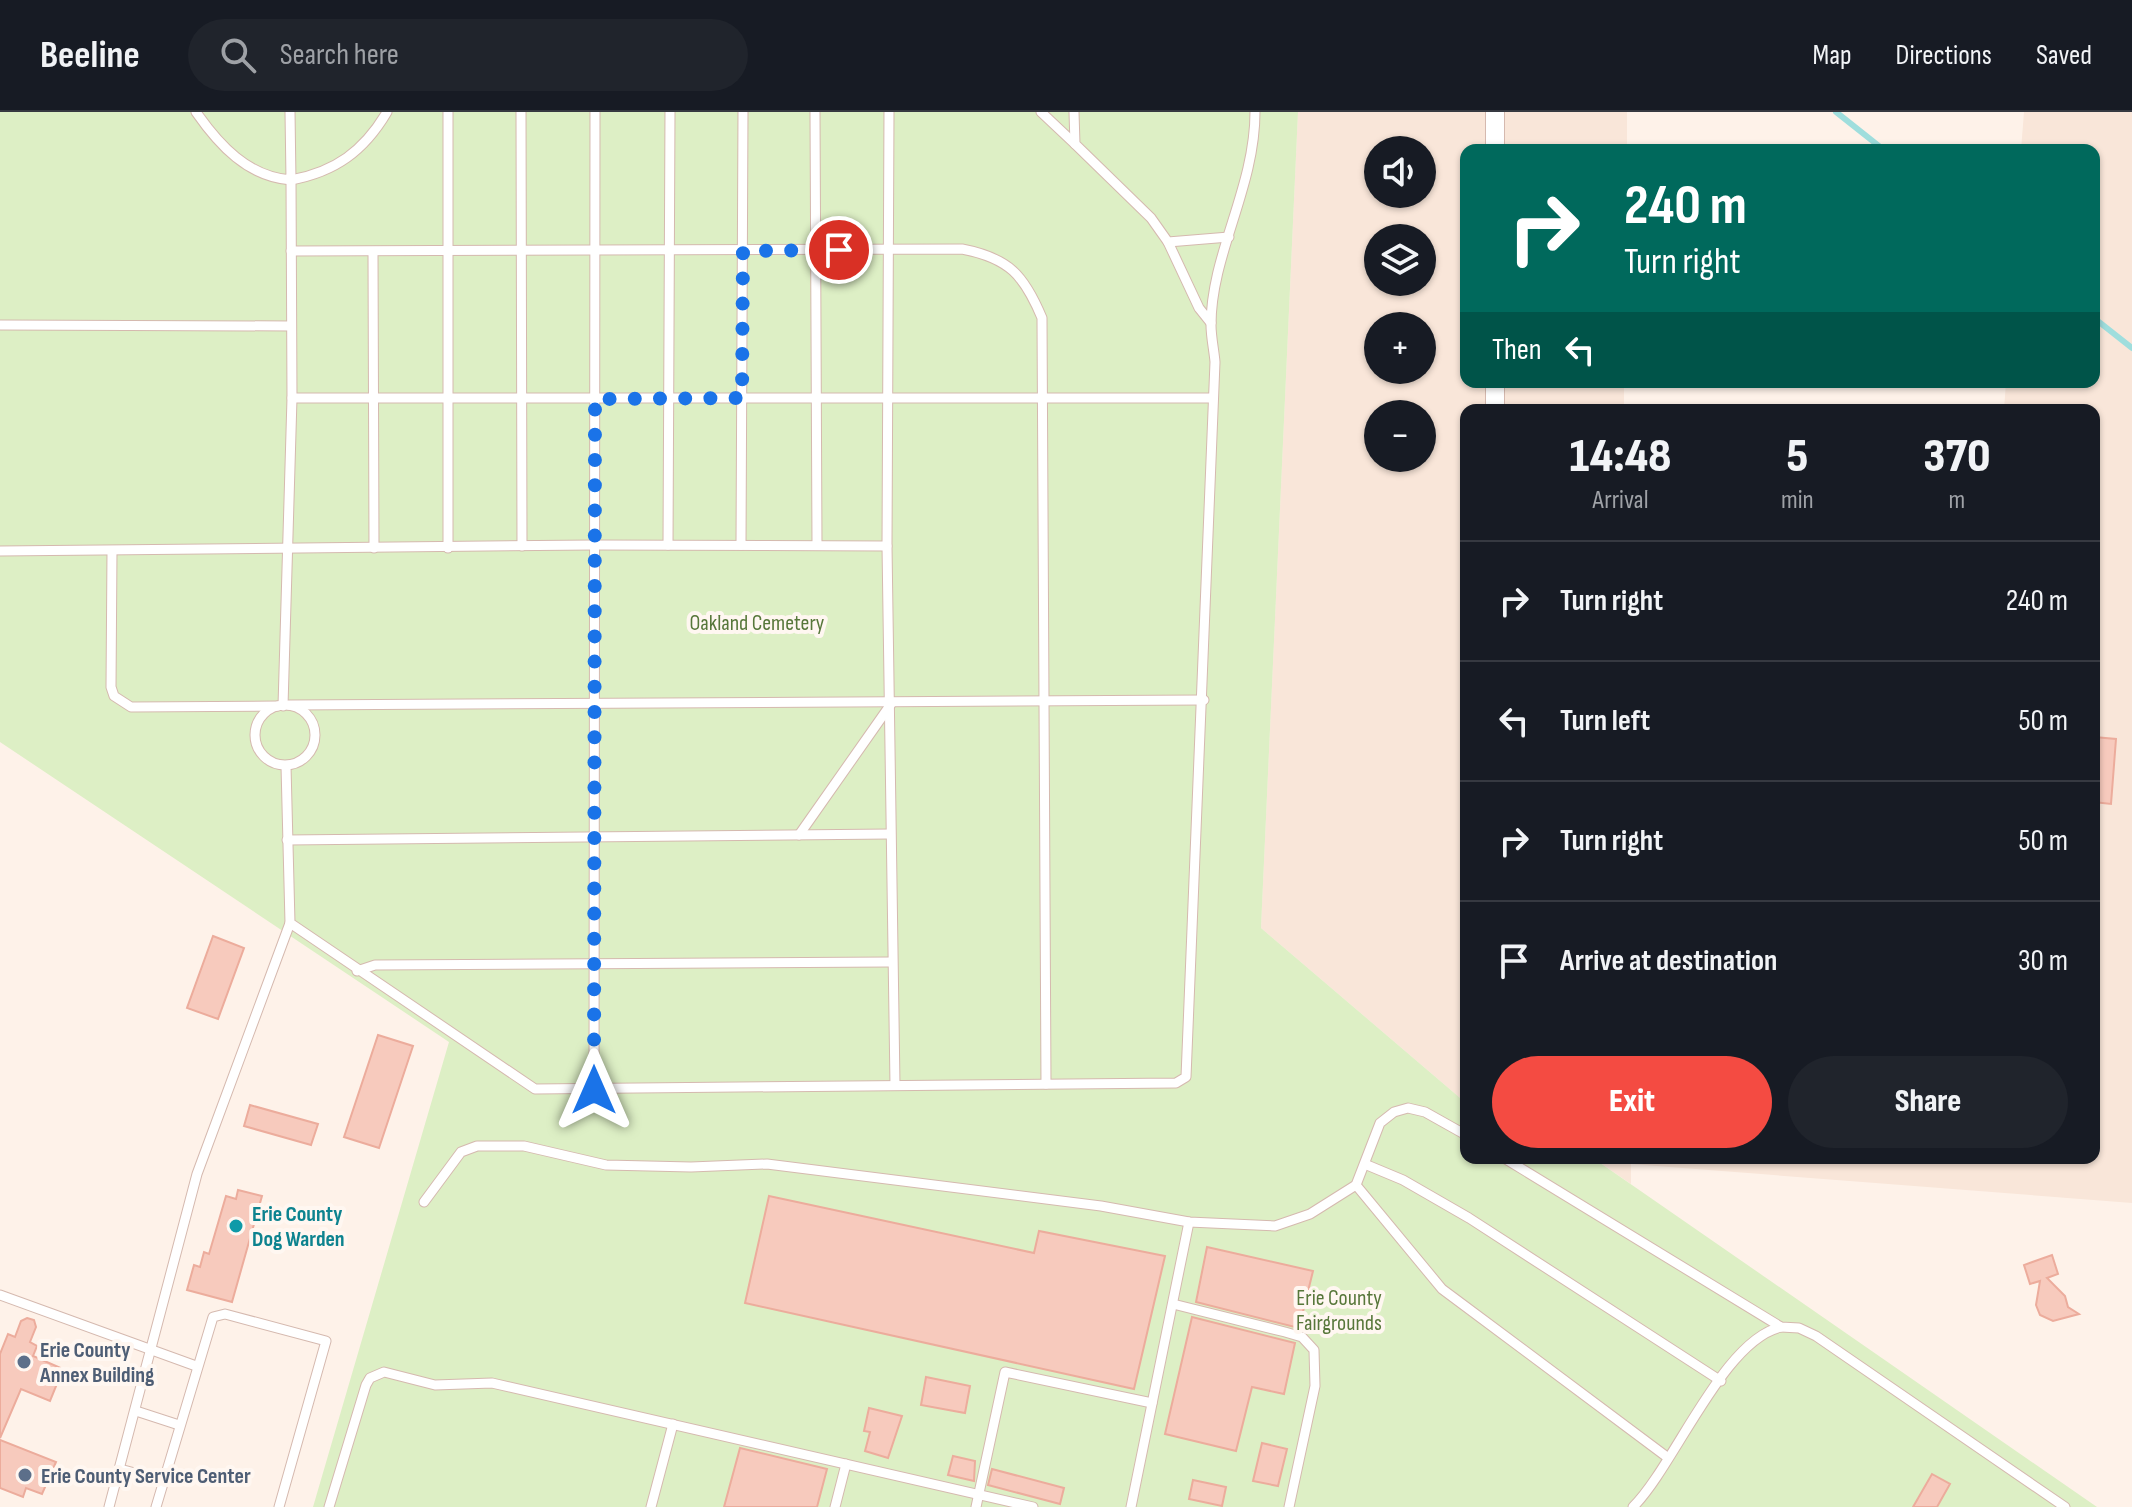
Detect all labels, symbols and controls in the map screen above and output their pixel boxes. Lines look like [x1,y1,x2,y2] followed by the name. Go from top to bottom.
[188,19,748,91] search box
[40,33,140,78] text: Beeline
[216,33,260,77] icon: search
[280,37,399,73] text: Search here
[1813,39,1852,72] text: Map
[1896,39,1992,72] text: Directions
[2036,39,2092,72] text: Saved
[1364,136,1436,472] map controls
[1364,136,1436,208] button: sound
[1624,173,1747,240] text: 240 m
[1492,176,1596,280] icon: right
[805,216,873,284] pin
[1364,224,1436,296] button: layers
[817,228,861,272] icon: arrive
[1624,241,1741,284] text: Turn right
[1364,312,1436,384] button: +
[1558,328,1602,372] icon: left
[1492,332,1542,368] text: Then
[1364,400,1436,472] button: −
[1570,428,1672,485] text: 14:48
[1786,428,1808,485] text: 5
[1923,428,1990,485] text: 370
[1593,485,1648,516] text: Arrival
[1781,485,1814,516] text: min
[1948,485,1965,516] text: m
[1492,579,1536,623] icon: right
[1560,583,1663,619] text: Turn right
[2006,583,2068,619] text: 240 m
[690,610,825,637] park label: Oakland Cemetery
[1492,699,1536,743] icon: left
[1560,703,1650,739] text: Turn left
[2019,703,2068,739] text: 50 m
[1492,819,1536,863] icon: right
[1560,823,1663,859] text: Turn right
[2019,823,2068,859] text: 50 m
[1492,939,1536,983] icon: arrive
[1560,943,1777,979] text: Arrive at destination
[2018,943,2068,979] text: 30 m
[552,1048,636,1132] position arrow
[1492,1056,1772,1148] button: Exit
[1788,1056,2068,1148] button: Share
[252,1201,345,1253] place label: Erie County Dog Warden
[227,1217,245,1235] marker: Erie County Dog Warden
[1296,1285,1382,1337] park label: Erie County Fairgrounds
[39,1337,154,1389] place label: Erie County Annex Building
[15,1353,33,1371] marker: Erie County Annex Building
[41,1463,251,1490] place label: Erie County Service Center
[16,1466,34,1484] marker: Erie County Service Center

